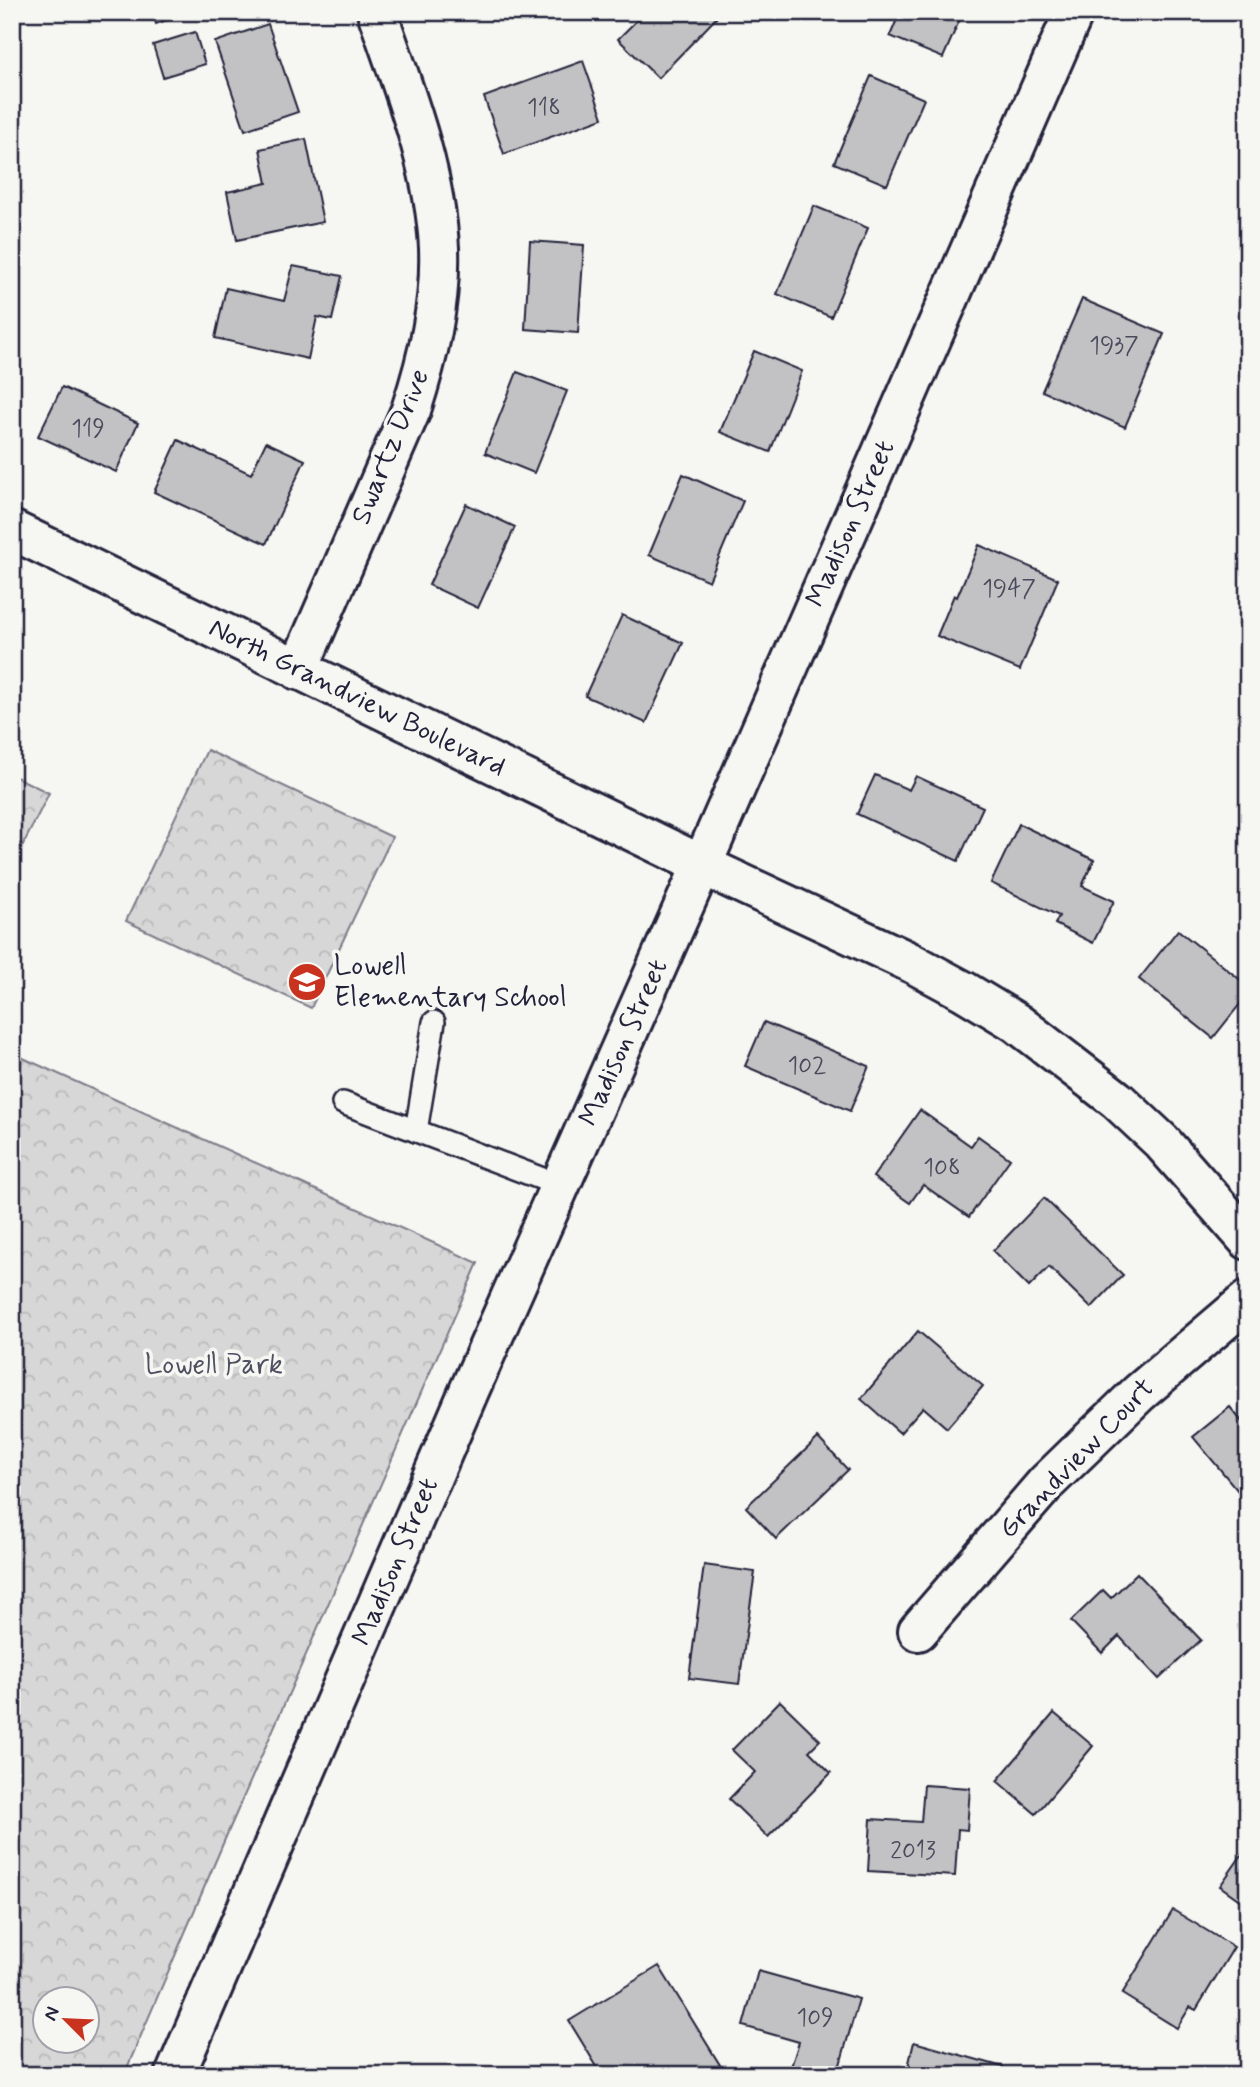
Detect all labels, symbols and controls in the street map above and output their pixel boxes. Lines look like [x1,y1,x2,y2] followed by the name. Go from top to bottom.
[527,93,561,124] house number: 118
[1089,331,1139,362] house number: 1937
[343,364,439,530] street label: Swartz Drive
[71,414,105,445] house number: 119
[798,435,904,613] street label: Madison Street
[982,574,1036,605] house number: 1947
[202,610,512,786] street label: North Grandview Boulevard
[334,948,567,1017] place label: Lowell Elementary School
[571,954,677,1132] street label: Madison Street
[286,961,328,1003] school or university icon: Lowell Elementary School
[788,1051,826,1082] house number: 102
[923,1153,961,1184] house number: 108
[145,1347,283,1384] park label: Lowell Park
[991,1371,1163,1547] street label: Grandview Court
[344,1472,448,1652] street label: Madison Street
[890,1836,936,1867] house number: 2013
[32,1986,102,2056] north arrow
[38,2003,66,2025] text: N
[796,2003,834,2034] house number: 109

